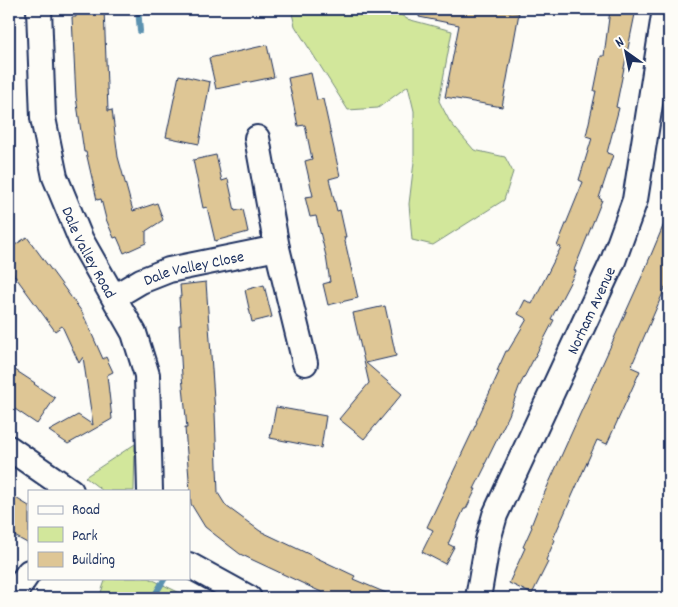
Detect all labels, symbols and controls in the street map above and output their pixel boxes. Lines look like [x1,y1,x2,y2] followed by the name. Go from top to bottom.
[600,28,650,78] north arrow
[612,32,628,53] text: N
[54,204,121,303] street label: Dale Valley Road
[141,246,246,293] street label: Dale Valley Close
[562,263,623,359] street label: Norham Avenue
[28,490,190,580] legend
[72,500,100,522] text: Road
[72,526,98,548] text: Park
[72,550,115,572] text: Building

